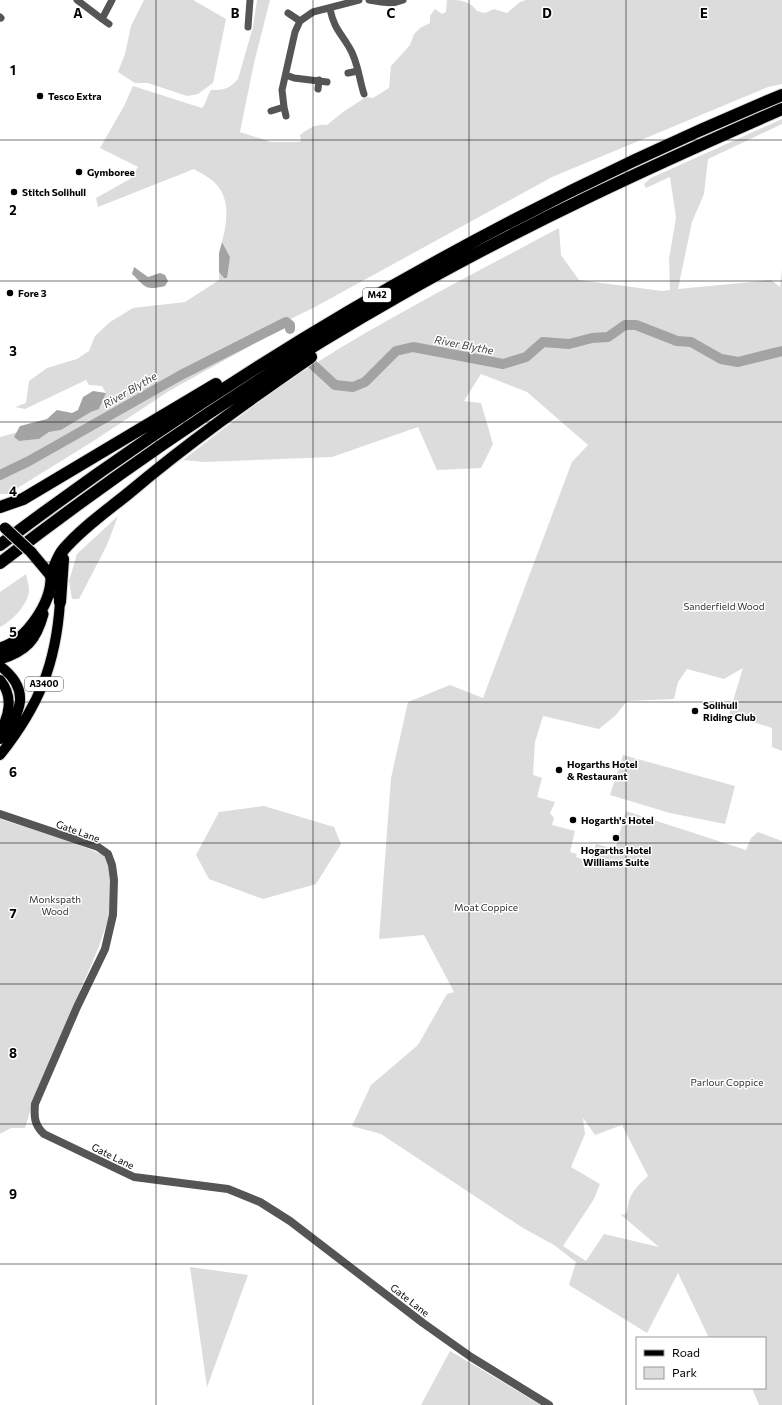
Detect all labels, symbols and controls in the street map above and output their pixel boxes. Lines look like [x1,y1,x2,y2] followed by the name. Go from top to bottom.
[73,5,83,21] text: A
[231,5,240,21] text: B
[387,5,396,21] text: C
[542,5,552,21] text: D
[700,5,708,21] text: E
[10,62,16,78] text: 1
[48,90,102,102] place label: Tesco Extra
[35,91,45,101] marker: Tesco Extra
[87,166,135,178] place label: Gymboree
[74,167,84,177] marker: Gymboree
[22,186,86,198] place label: Stitch Solihull
[9,187,19,197] marker: Stitch Solihull
[9,202,17,218] text: 2
[18,287,47,299] place label: Fore 3
[5,288,15,298] marker: Fore 3
[363,288,391,302] road number: M42
[433,332,495,357] water label: River Blythe
[9,343,17,359] text: 3
[100,369,159,410] water label: River Blythe
[9,483,17,499] text: 4
[683,600,765,612] park label: Sanderfield Wood
[9,624,17,640] text: 5
[25,677,63,691] road number: A3400
[703,699,756,723] place label: Solihull Riding Club
[690,706,700,716] marker: Solihull Riding Club
[567,758,638,782] place label: Hogarths Hotel & Restaurant
[9,764,17,780] text: 6
[554,765,564,775] marker: Hogarths Hotel & Restaurant
[581,814,654,826] place label: Hogarth's Hotel
[568,815,578,825] marker: Hogarth's Hotel
[54,818,102,844] street label: Gate Lane
[611,833,621,843] marker: Hogarths Hotel Williams Suite
[581,844,652,868] place label: Hogarths Hotel Williams Suite
[29,893,81,917] park label: Monkspath Wood
[454,901,518,913] park label: Moat Coppice
[9,905,17,921] text: 7
[9,1045,17,1061] text: 8
[691,1076,763,1088] park label: Parlour Coppice
[90,1141,136,1171] street label: Gate Lane
[9,1186,17,1202] text: 9
[388,1281,432,1319] street label: Gate Lane
[636,1337,766,1389] legend
[672,1345,700,1359] text: Road
[672,1365,698,1379] text: Park

